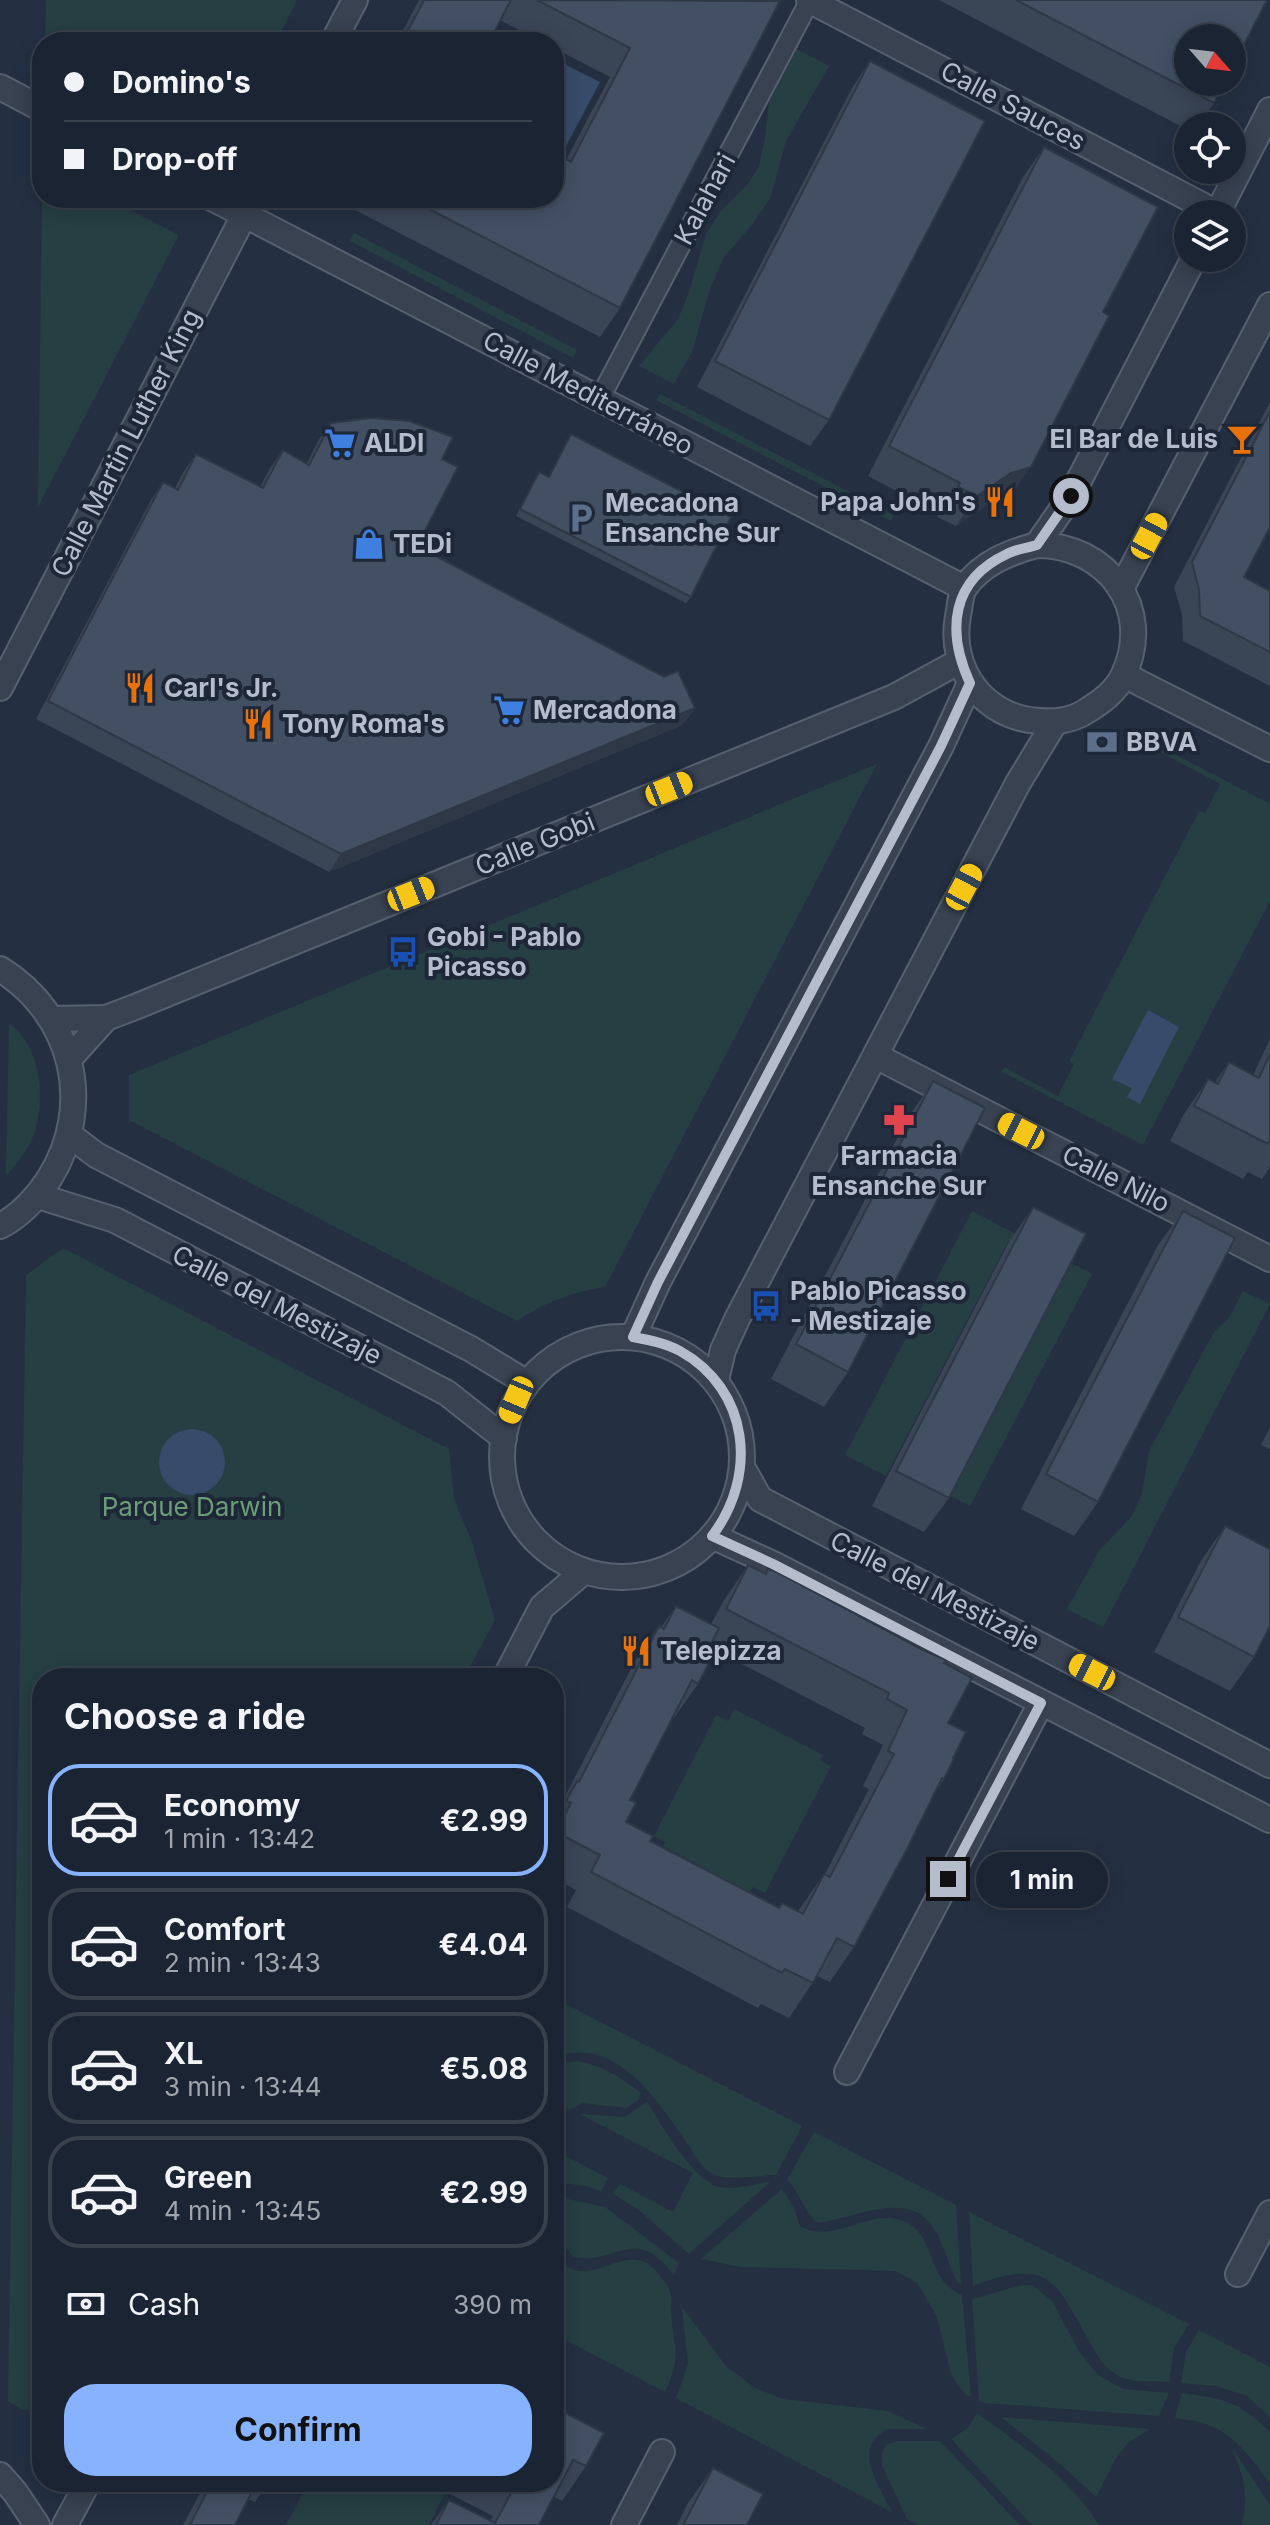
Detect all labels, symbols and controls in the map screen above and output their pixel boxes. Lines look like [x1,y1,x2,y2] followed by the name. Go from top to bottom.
[1174,24,1246,96] north arrow
[1174,24,1246,272] map controls
[936,55,1091,157] street label: Calle Sauces
[112,64,251,100] text: Domino's
[1174,112,1246,184] button: locate
[112,141,238,177] text: Drop-off
[668,148,742,250] street label: Kalahari
[1174,200,1246,272] button: layers
[45,304,207,582] street label: Calle Martin Luther King
[478,324,699,461] street label: Calle Mediterráneo
[1225,422,1259,456] bar icon: El Bar de Luis
[1049,423,1218,454] place label: El Bar de Luis
[323,426,357,460] supermarket icon: ALDI
[364,427,424,458] place label: ALDI
[1053,478,1089,514] route start
[983,485,1017,519] restaurant icon: Papa John's
[820,486,976,517] place label: Papa John's
[605,487,780,548] place label: Mecadona Ensanche Sur
[564,501,598,535] parking icon: Mecadona Ensanche Sur
[1127,509,1171,563] car
[352,527,386,561] shop icon: TEDi
[393,528,452,559] place label: TEDi
[123,671,157,705] restaurant icon: Carl's Jr.
[164,672,279,703] place label: Carl's Jr.
[492,693,526,727] supermarket icon: Mercadona
[533,694,677,725] place label: Mercadona
[241,707,275,741] restaurant icon: Tony Roma's
[282,708,445,739] place label: Tony Roma's
[1085,725,1119,759] bank icon: BBVA
[1126,726,1197,757] place label: BBVA
[642,769,696,809] car
[471,806,599,881] street label: Calle Gobi
[942,860,986,914] car
[384,874,438,914] car
[427,921,581,982] place label: Gobi - Pablo Picasso
[386,935,420,969] bus stop icon: Gobi - Pablo Picasso
[882,1103,916,1137] pharmacy icon: Farmacia Ensanche Sur
[994,1109,1048,1153] car
[1057,1138,1175,1219] street label: Calle Nilo
[812,1140,987,1201] place label: Farmacia Ensanche Sur
[167,1238,387,1371] street label: Calle del Mestizaje
[790,1275,967,1336] place label: Pablo Picasso - Mestizaje
[749,1289,783,1323] bus stop icon: Pablo Picasso - Mestizaje
[496,1373,536,1427] car
[102,1491,282,1522] park label: Parque Darwin
[825,1524,1045,1657] street label: Calle del Mestizaje
[619,1634,653,1668] restaurant icon: Telepizza
[660,1635,782,1666] place label: Telepizza
[1065,1650,1119,1694] car
[64,1694,306,1738] text: Choose a ride
[68,1784,140,1856] icon: car
[164,1787,300,1823] text: Economy
[440,1802,528,1838] text: €2.99
[164,1823,315,1854] text: 1 min · 13:42
[976,1851,1108,1907] callout: 1 min
[930,1861,966,1897] route end
[1010,1864,1074,1895] text: 1 min
[68,1908,140,1980] icon: car
[164,1911,285,1947] text: Comfort
[439,1926,528,1962] text: €4.04
[164,1947,321,1978] text: 2 min · 13:43
[68,2032,140,2104] icon: car
[164,2035,203,2071] text: XL
[440,2050,528,2086] text: €5.08
[164,2071,322,2102] text: 3 min · 13:44
[68,2156,140,2228] icon: car
[164,2159,252,2195] text: Green
[440,2174,528,2210] text: €2.99
[164,2195,321,2226] text: 4 min · 13:45
[64,2282,108,2326] icon: cash
[128,2286,200,2322] text: Cash
[453,2289,532,2320] text: 390 m
[64,2384,532,2476] button: Confirm

